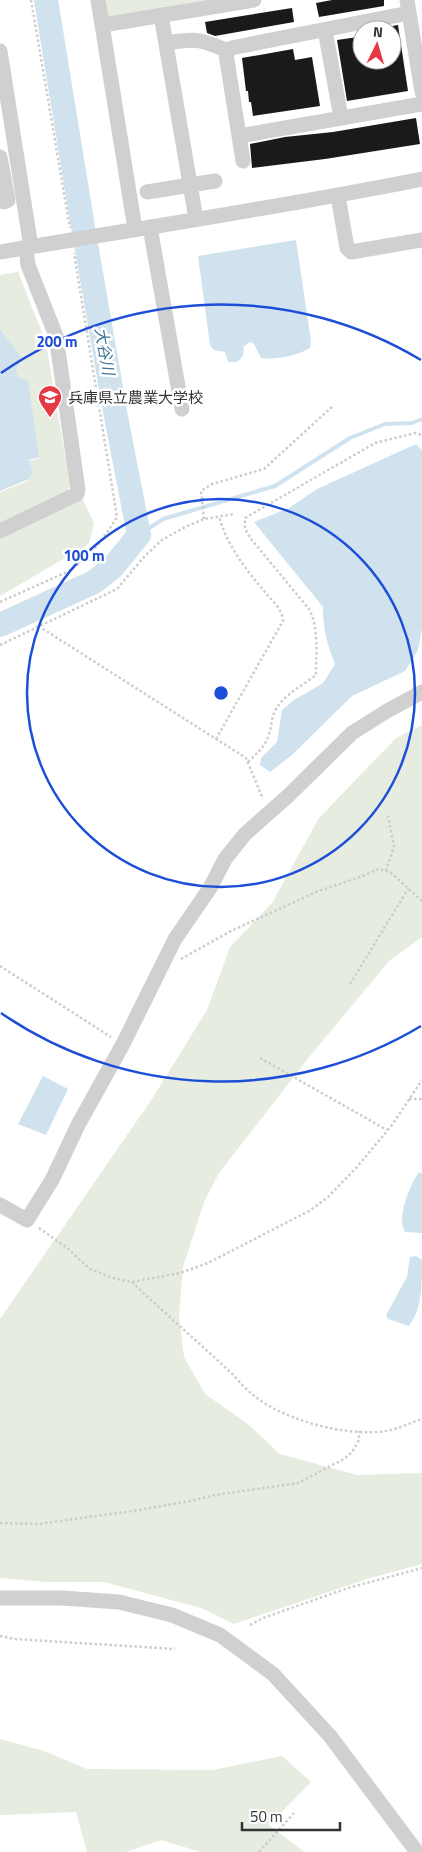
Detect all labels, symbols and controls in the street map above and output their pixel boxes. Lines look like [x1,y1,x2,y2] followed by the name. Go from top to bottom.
[352,20,402,70] north arrow
[372,21,384,42] text: N
[89,325,121,379] water label: 大谷川
[36,330,78,353] text: 200 m
[37,384,63,418] school or university icon: 兵庫県立農業大学校
[68,386,203,409] place label: 兵庫県立農業大学校
[63,544,105,567] text: 100 m
[212,684,230,702] centre of rings
[242,1800,340,1832] scale bar
[250,1805,283,1828] text: 50 m

